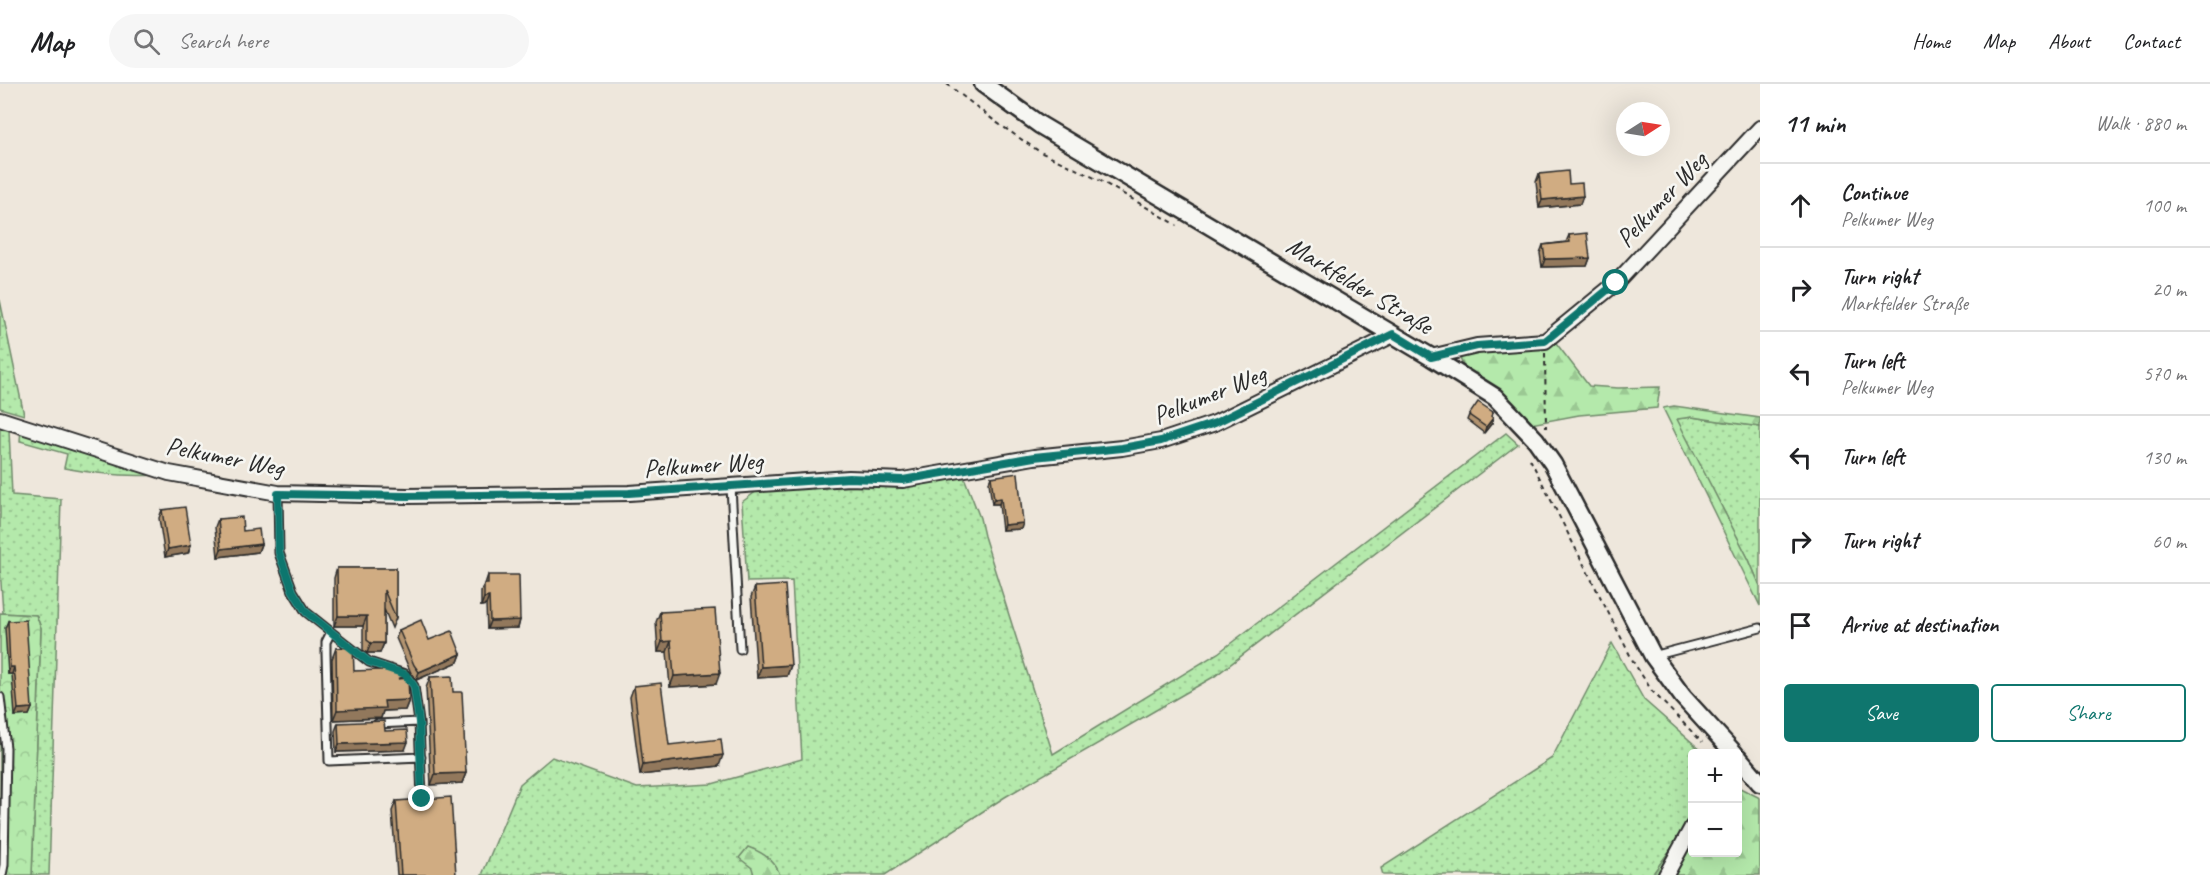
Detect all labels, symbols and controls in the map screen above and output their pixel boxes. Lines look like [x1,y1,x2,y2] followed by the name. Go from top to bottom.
[109,14,529,68] search box
[30,24,73,59] text: Map
[130,25,163,58] icon: search
[178,27,268,55] text: Search here
[1912,28,1950,54] text: Home
[1983,28,2015,54] text: Map
[2048,28,2090,54] text: About
[2123,28,2180,54] text: Contact
[1616,102,1670,156] north arrow
[1784,107,1846,140] text: 11 min
[2096,111,2186,136] text: Walk · 880 m
[1609,143,1715,254] street label: Pelkumer Weg
[1841,179,1907,207] text: Continue
[1784,189,1817,222] icon: ahead
[2143,193,2186,218] text: 100 m
[1841,207,1933,232] text: Pelkumer Weg
[1281,229,1441,343] street label: Markfelder Straße
[1841,263,1918,291] text: Turn right
[1602,269,1628,295] route start
[1784,273,1817,306] icon: right
[2152,277,2186,302] text: 20 m
[1841,291,1968,316] text: Markfelder Straße
[1841,347,1905,375] text: Turn left
[1148,356,1272,432] street label: Pelkumer Weg
[1784,357,1817,390] icon: left
[2143,361,2186,386] text: 570 m
[1841,375,1933,400] text: Pelkumer Weg
[163,429,288,484] street label: Pelkumer Weg
[1784,441,1817,474] icon: left
[1841,443,1905,471] text: Turn left
[642,444,765,485] street label: Pelkumer Weg
[2143,445,2186,470] text: 130 m
[1784,525,1817,558] icon: right
[1841,527,1918,555] text: Turn right
[2152,529,2186,554] text: 60 m
[1784,609,1817,642] icon: arrive
[1841,611,1998,639] text: Arrive at destination
[1784,684,1979,742] button: Save
[1991,684,2186,742] button: Share
[1688,749,1742,857] map controls
[1688,749,1742,803] button: +
[408,785,434,811] route end
[1688,803,1742,857] button: −

